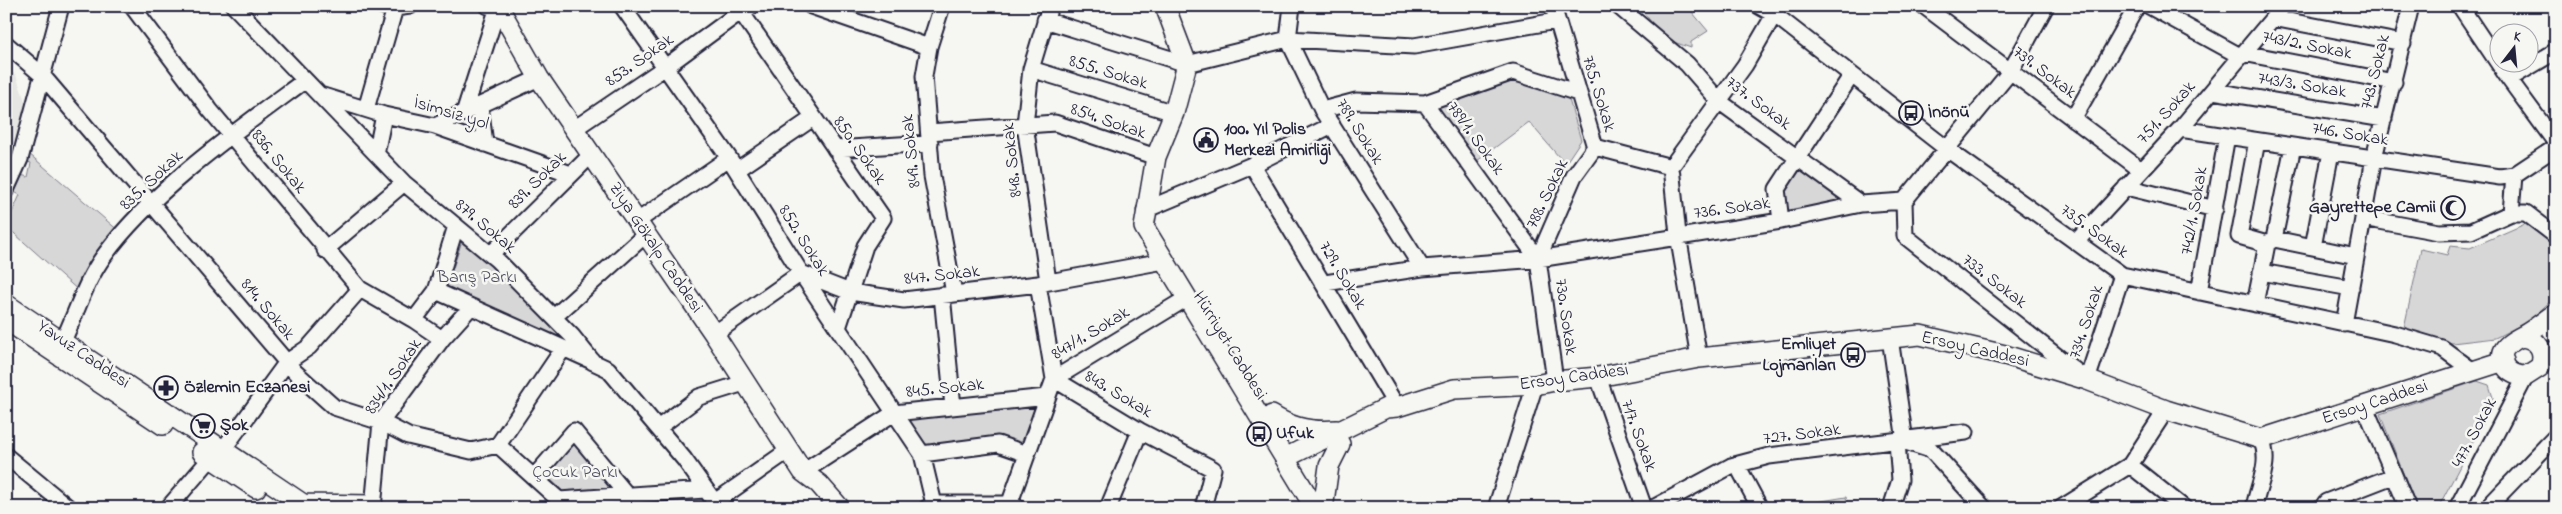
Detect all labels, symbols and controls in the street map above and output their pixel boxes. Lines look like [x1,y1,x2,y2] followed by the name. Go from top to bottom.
[2490,22,2540,72] north arrow
[2260,25,2354,67] street label: 743/2. Sokak
[2511,26,2524,48] text: K
[600,28,680,94] street label: 853. Sokak
[2354,32,2398,112] street label: 743. Sokak
[2007,40,2082,106] street label: 739. Sokak
[1065,49,1151,97] street label: 855. Sokak
[1574,53,1622,135] street label: 785. Sokak
[2256,66,2348,106] street label: 743/3. Sokak
[1720,71,1796,137] street label: 737. Sokak
[2131,75,2203,150] street label: 751. Sokak
[410,90,492,138] street label: İsimsiz yol
[1328,94,1390,170] street label: 789. Sokak
[1067,97,1149,147] street label: 854. Sokak
[1440,97,1511,181] street label: 789/1. Sokak
[1898,100,1924,126] bus stop icon: İnönü
[1928,100,1970,126] place label: İnönü
[826,111,892,191] street label: 850. Sokak
[895,113,929,189] street label: 849. Sokak
[2310,116,2390,154] street label: 746. Sokak
[1224,117,1331,165] place label: 100. Yıl Polis Merkezi Amirliği
[996,121,1030,199] street label: 848. Sokak
[244,124,312,200] street label: 836. Sokak
[1193,127,1219,153] public building icon: 100. Yıl Polis Merkezi Amirliği
[114,145,190,217] street label: 835. Sokak
[503,146,573,216] street label: 839. Sokak
[1520,155,1576,233] street label: 788. Sokak
[2174,165,2216,257] street label: 742/1. Sokak
[601,177,709,319] street label: Ziya Gökalp Caddesi
[1692,191,1772,227] street label: 736. Sokak
[448,193,522,261] street label: 879. Sokak
[2309,195,2436,222] place label: Gayrettepe Camii
[2440,195,2466,221] mosque icon: Gayrettepe Camii
[2054,198,2134,266] street label: 735. Sokak
[771,200,835,282] street label: 852. Sokak
[1311,237,1373,315] street label: 729. Sokak
[1956,248,2032,316] street label: 733. Sokak
[903,259,981,293] street label: 847. Sokak
[436,265,517,291] park label: Barış Parkı
[233,273,301,347] street label: 814. Sokak
[1547,277,1583,357] street label: 730. Sokak
[2063,282,2111,362] street label: 734. Sokak
[1185,287,1273,405] street label: Hürriyet Caddesi
[1047,300,1135,368] street label: 847/1. Sokak
[31,314,135,396] street label: Yavuz Caddesi
[1919,325,2031,375] street label: Ersoy Caddesi
[1763,332,1837,379] place label: Emliyet Lojmanları
[359,334,429,420] street label: 834/1. Sokak
[1840,342,1866,368] bus stop icon: Emliyet Lojmanları
[1518,357,1630,399] street label: Ersoy Caddesi
[1079,364,1157,426] street label: 843. Sokak
[905,372,986,406] street label: 845. Sokak
[2319,374,2431,432] street label: Ersoy Caddesi
[153,375,179,401] pharmacy icon: Özlemin Eczanesi
[184,375,311,401] place label: Özlemin Eczanesi
[2446,393,2504,473] street label: 477. Sokak
[1613,397,1663,476] street label: 717. Sokak
[190,413,216,439] supermarket icon: Şok
[220,413,249,439] place label: Şok
[1762,417,1842,453] street label: 727. Sokak
[1246,421,1272,447] bus stop icon: Ufuk
[1276,421,1315,447] place label: Ufuk
[532,460,618,486] park label: Çocuk Parkı

